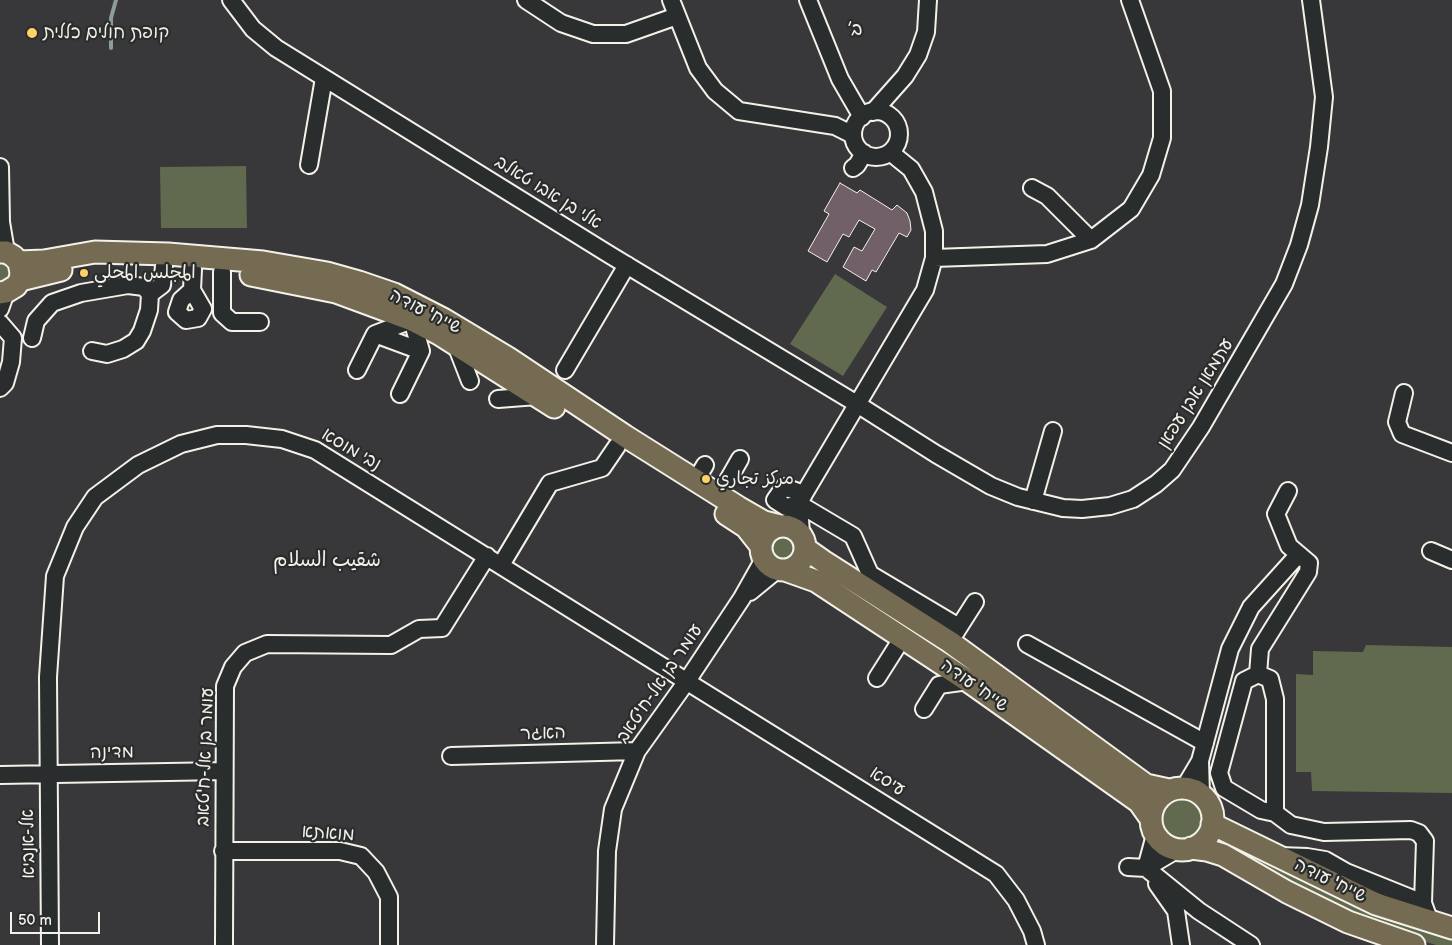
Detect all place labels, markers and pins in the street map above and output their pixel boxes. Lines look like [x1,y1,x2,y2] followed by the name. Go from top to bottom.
[43,22,169,44] place label: קופת חולים כללית
[25,26,39,40] marker: קופת חולים כללית
[94,262,196,284] place label: المجلس المحلي
[78,267,90,279] marker: المجلس المحلي
[716,468,794,490] place label: مركز تجاري
[700,473,712,485] marker: مركز تجاري

